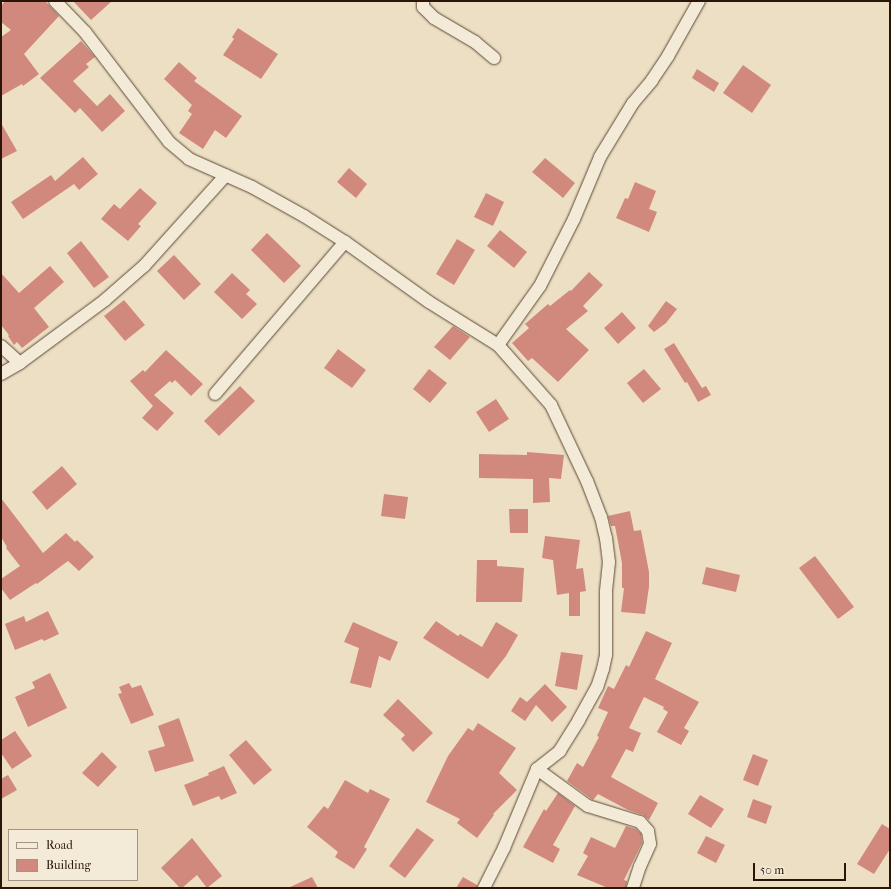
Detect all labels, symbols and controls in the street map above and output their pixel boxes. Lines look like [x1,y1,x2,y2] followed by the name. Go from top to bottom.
[8,829,138,881] legend
[46,838,73,852] text: Road
[755,855,848,881] scale bar
[46,858,91,872] text: Building
[760,863,784,877] text: 50 m

